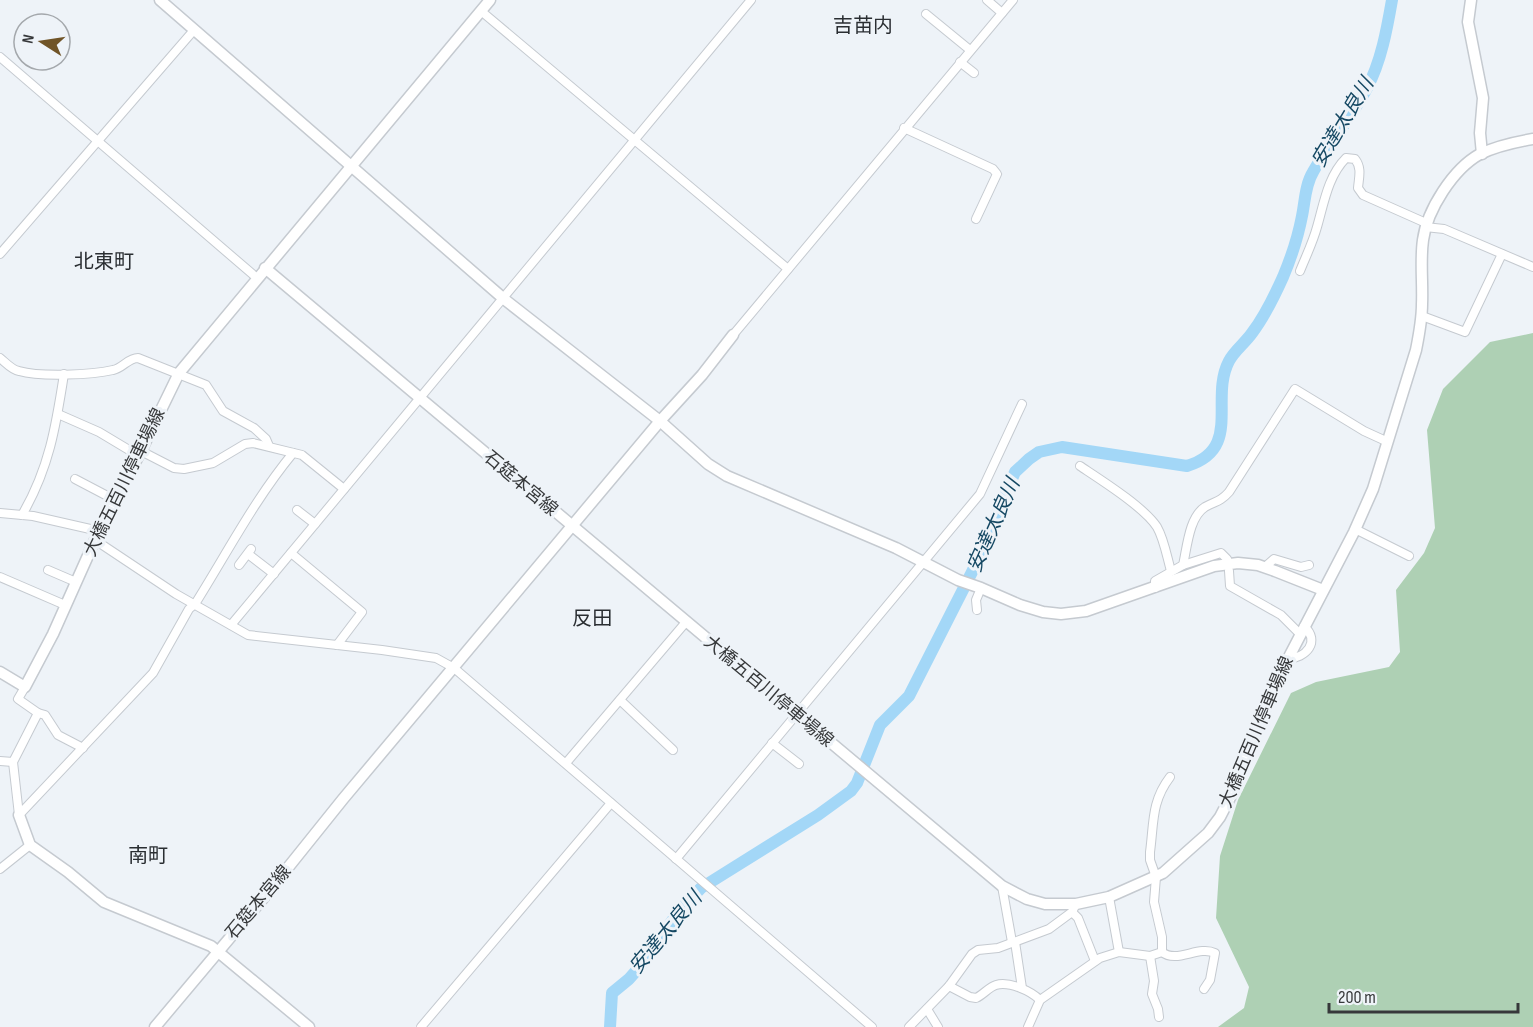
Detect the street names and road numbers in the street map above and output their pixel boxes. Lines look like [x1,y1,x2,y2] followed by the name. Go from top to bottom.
[80,405,169,560] street label: 大橋五百川停車場線
[479,446,562,520] street label: 石筵本宮線
[700,631,837,751] street label: 大橋五百川停車場線
[1215,654,1298,811] street label: 大橋五百川停車場線
[221,861,295,944] street label: 石筵本宮線

